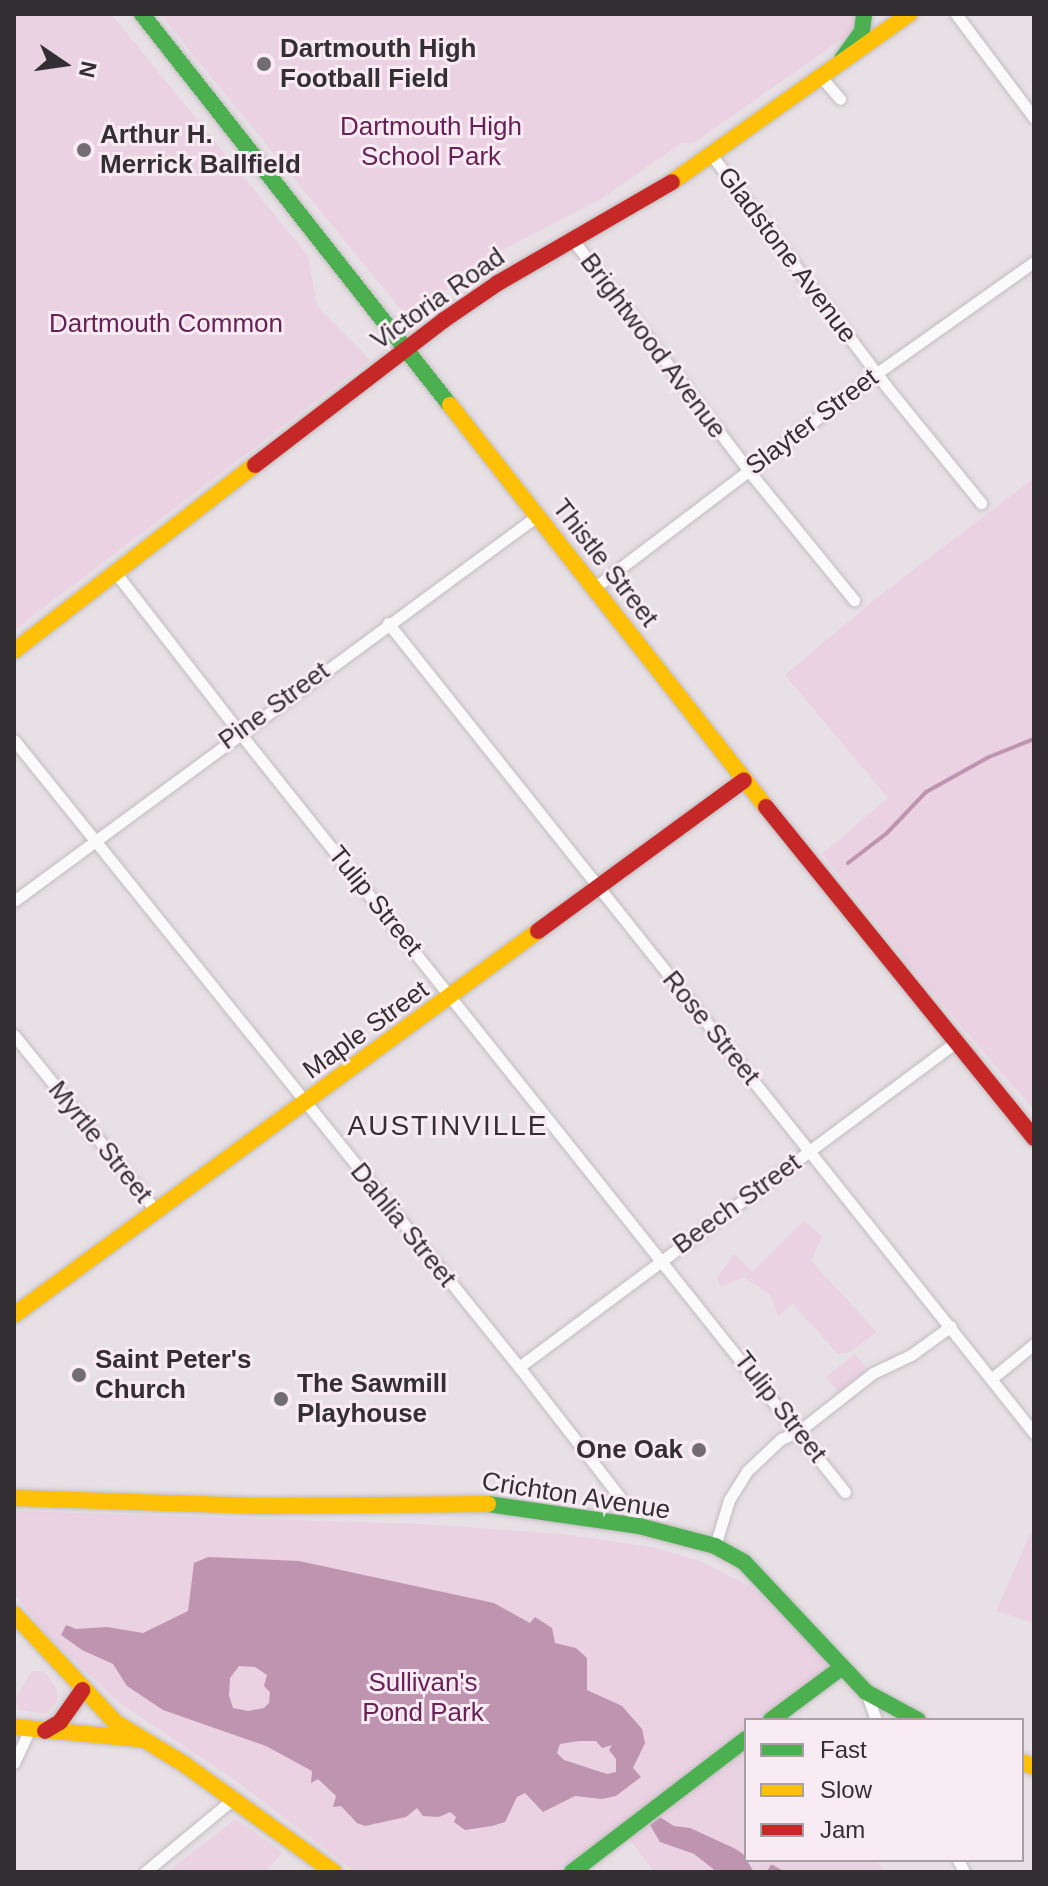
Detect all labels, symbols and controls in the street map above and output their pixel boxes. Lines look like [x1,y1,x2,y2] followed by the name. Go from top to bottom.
[24,24,104,104] north arrow
[280,33,476,94] place label: Dartmouth High Football Field
[255,55,273,73] marker: Dartmouth High Football Field
[74,59,102,80] text: N
[340,111,522,172] park label: Dartmouth High School Park
[100,119,301,180] place label: Arthur H. Merrick Ballfield
[75,141,93,159] marker: Arthur H. Merrick Ballfield
[710,160,864,350] street label: Gladstone Avenue
[365,242,511,356] street label: Victoria Road
[573,247,733,445] street label: Brightwood Avenue
[49,308,283,340] park label: Dartmouth Common
[740,362,884,482] street label: Slayter Street
[546,493,664,633] street label: Thistle Street
[213,656,335,756] street label: Pine Street
[321,840,429,962] street label: Tulip Street
[656,965,766,1091] street label: Rose Street
[297,974,435,1086] street label: Maple Street
[42,1075,158,1209] street label: Myrtle Street
[348,1109,548,1143] district label: AUSTINVILLE
[667,1147,807,1261] street label: Beech Street
[344,1157,462,1293] street label: Dahlia Street
[95,1344,251,1406] place label: Saint Peter's Church
[727,1345,833,1469] street label: Tulip Street
[70,1366,88,1384] marker: Saint Peter's Church
[297,1368,447,1430] place label: The Sawmill Playhouse
[272,1390,290,1408] marker: The Sawmill Playhouse
[576,1434,683,1466] place label: One Oak
[690,1441,708,1459] marker: One Oak
[479,1466,673,1526] street label: Crichton Avenue
[362,1667,484,1728] park label: Sullivan's Pond Park
[744,1718,1024,1862] legend
[820,1736,867,1763] text: Fast
[820,1776,872,1803] text: Slow
[820,1816,865,1843] text: Jam

